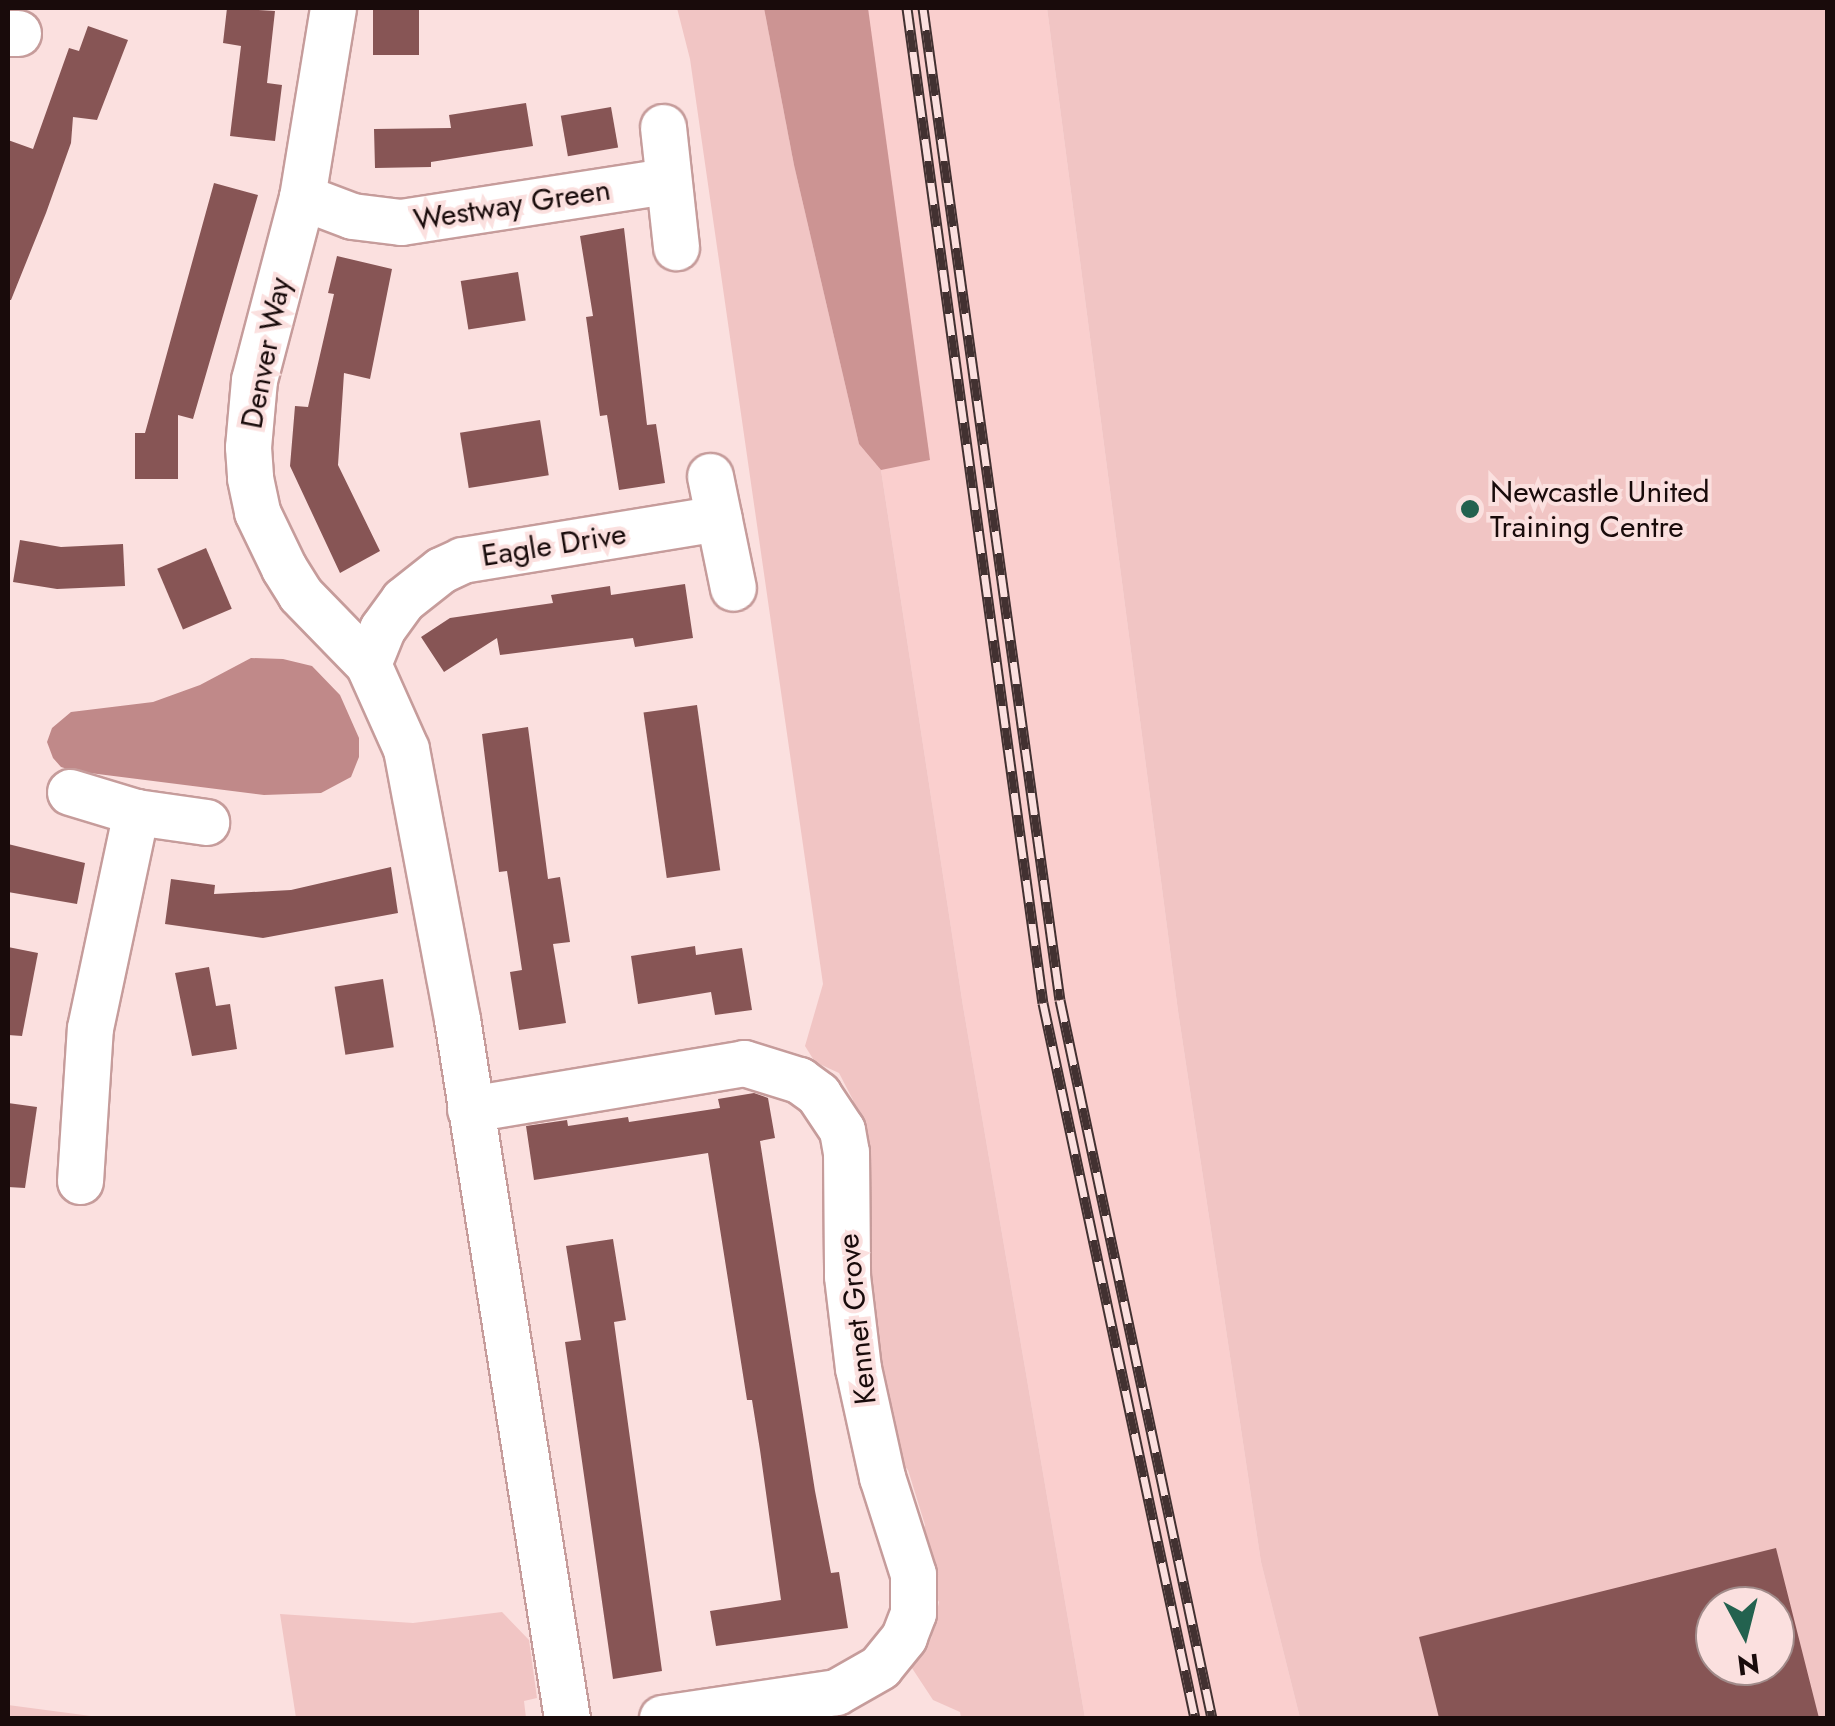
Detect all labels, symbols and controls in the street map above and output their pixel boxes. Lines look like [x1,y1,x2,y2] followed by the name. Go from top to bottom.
[411,172,613,238] street label: Westway Green
[234,274,298,432] street label: Denver Way
[1490,474,1710,544] place label: Newcastle United Training Centre
[1459,498,1481,520] marker: Newcastle United Training Centre
[479,516,629,574] street label: Eagle Drive
[830,1232,884,1406] street label: Kennet Grove
[1695,1586,1795,1686] north arrow
[1735,1643,1762,1686] text: N

